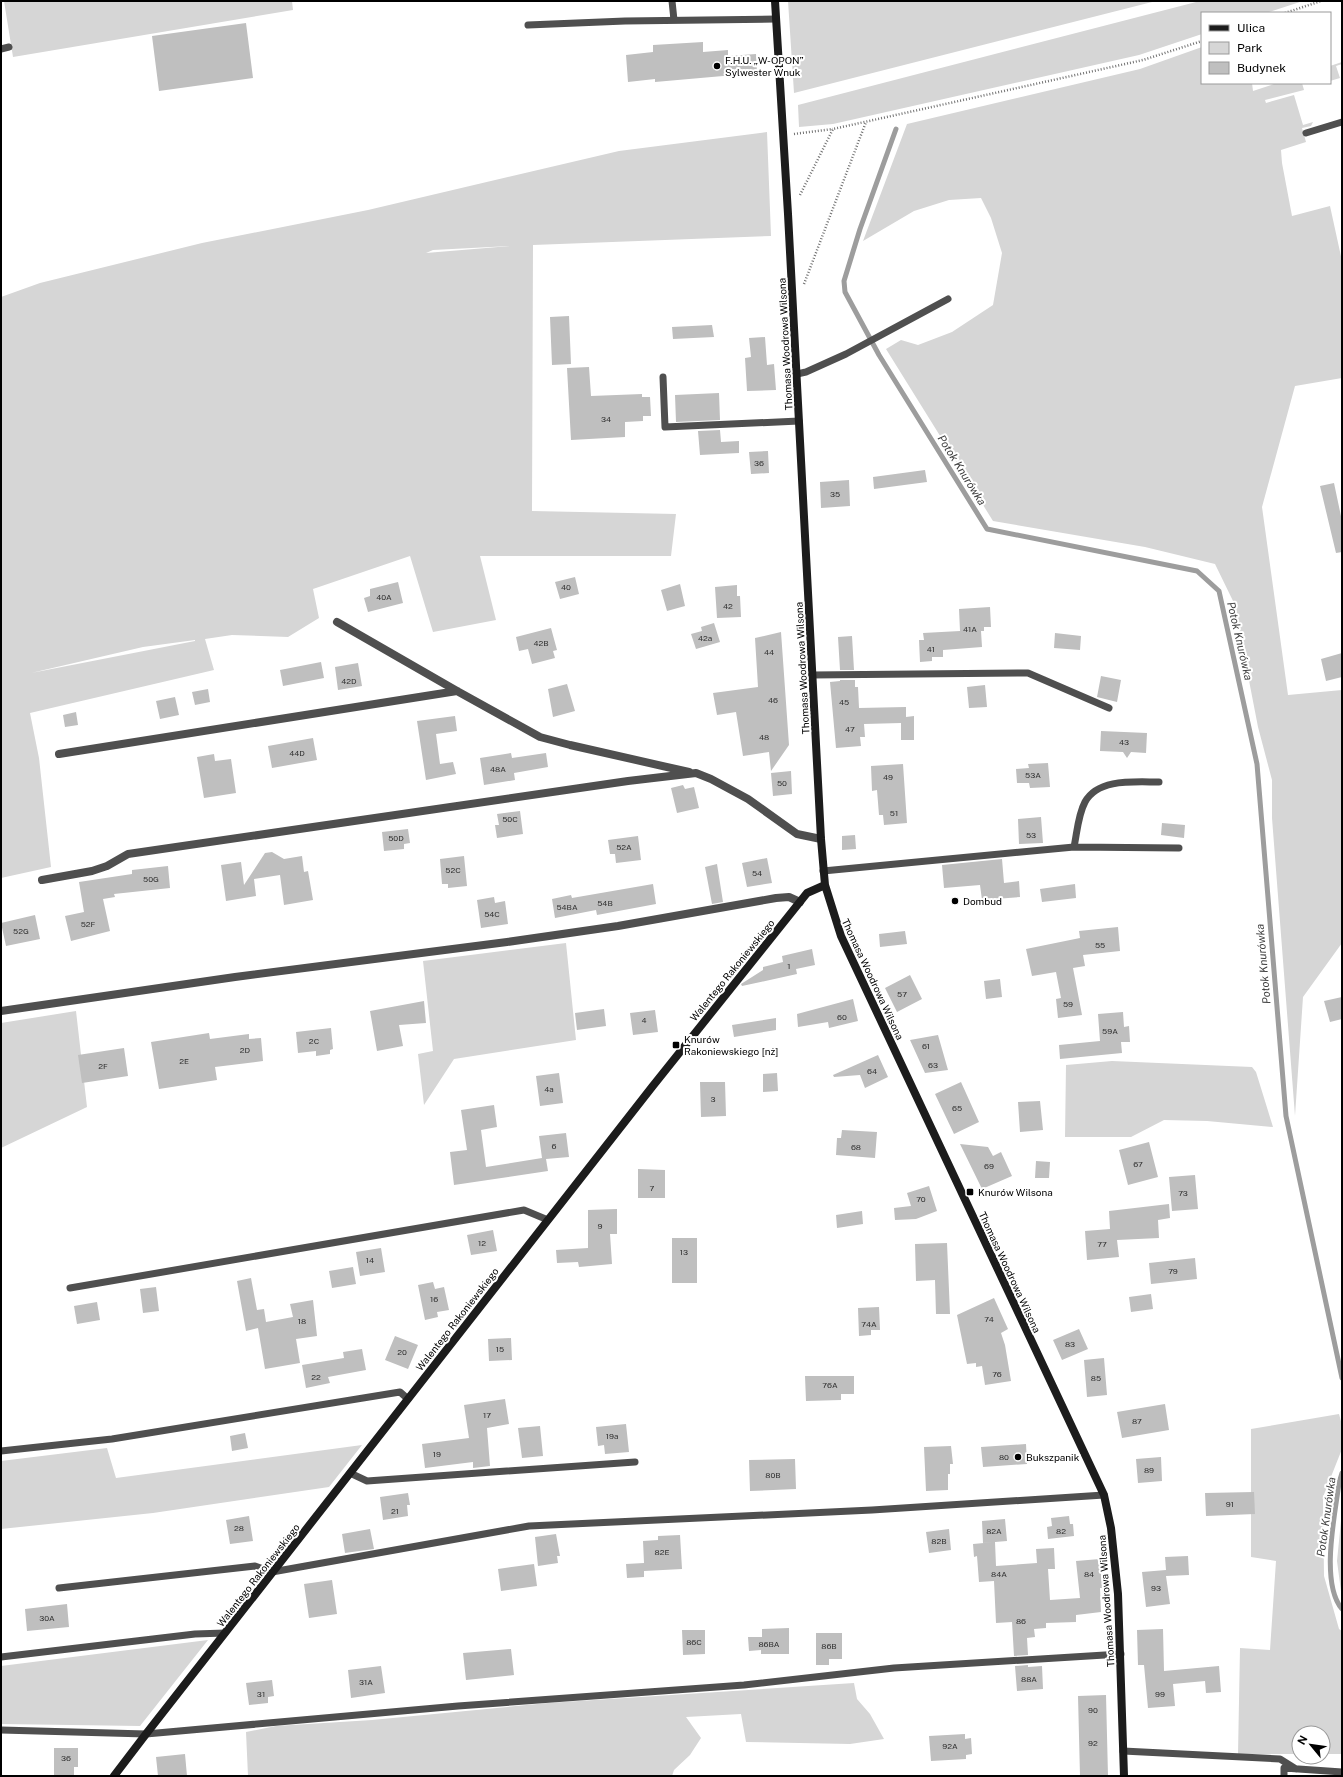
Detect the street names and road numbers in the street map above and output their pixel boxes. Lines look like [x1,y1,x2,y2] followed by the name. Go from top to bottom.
[776,278,794,410] street label: Thomasa Woodrowa Wilsona
[793,602,811,734] street label: Thomasa Woodrowa Wilsona
[687,916,777,1023] street label: Walentego Rakoniewskiego
[840,916,906,1042] street label: Thomasa Woodrowa Wilsona
[977,1209,1043,1335] street label: Thomasa Woodrowa Wilsona
[413,1265,501,1373] street label: Walentego Rakoniewskiego
[214,1521,302,1629] street label: Walentego Rakoniewskiego
[1095,1535,1117,1667] street label: Thomasa Woodrowa Wilsona

